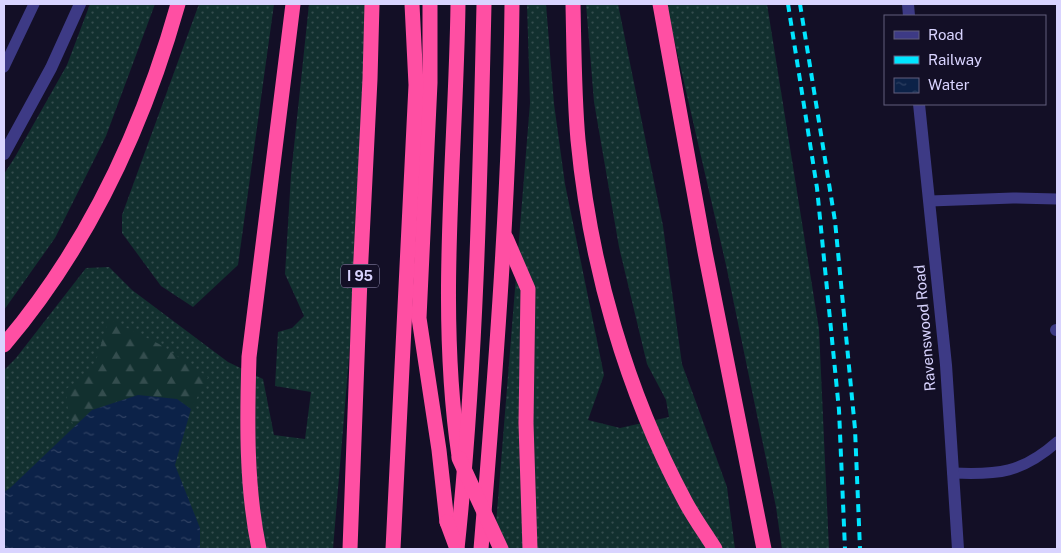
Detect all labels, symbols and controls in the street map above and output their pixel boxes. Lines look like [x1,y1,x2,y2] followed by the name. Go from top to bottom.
[884,15,1046,105] legend
[928,26,964,43] text: Road
[928,51,982,68] text: Railway
[928,76,970,93] text: Water
[341,264,379,288] road number: I 95
[911,264,938,392] street label: Ravenswood Road

